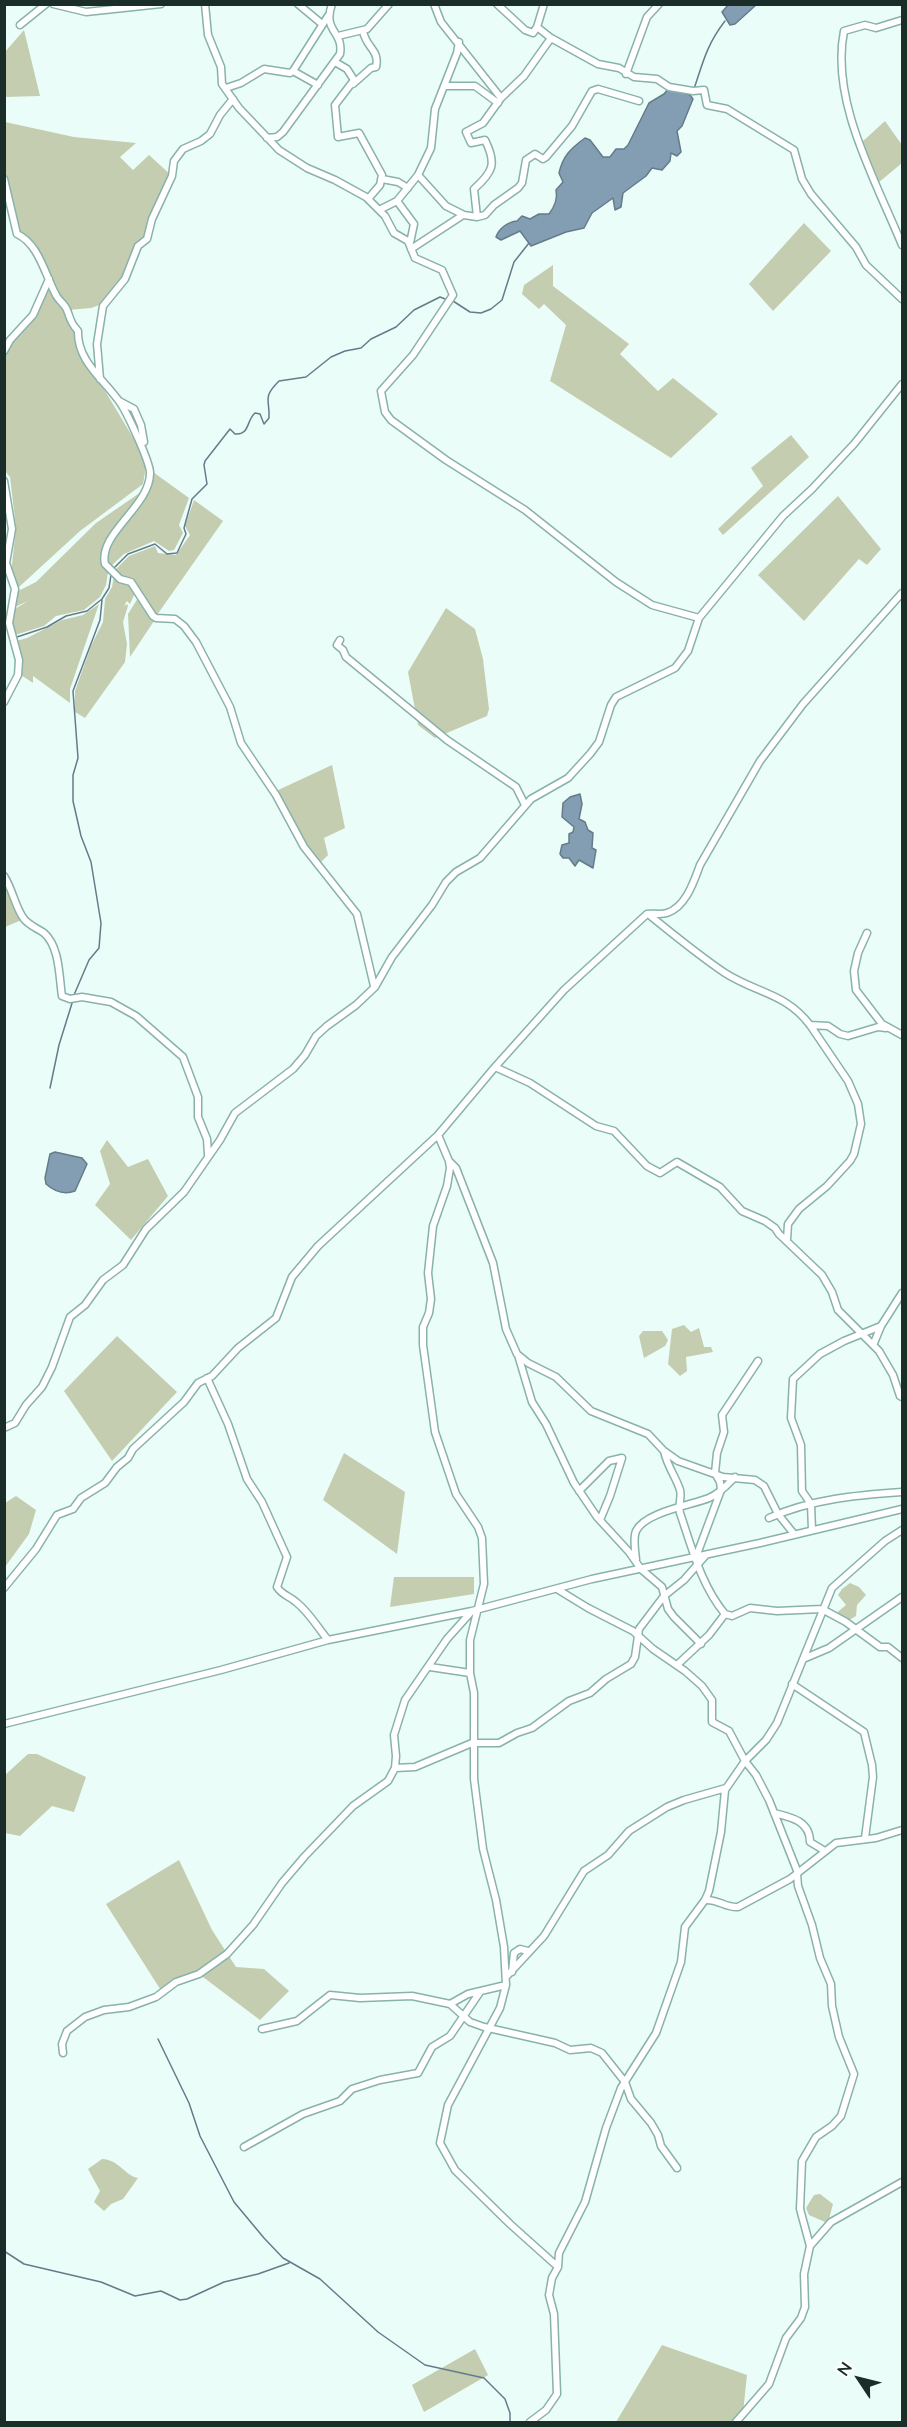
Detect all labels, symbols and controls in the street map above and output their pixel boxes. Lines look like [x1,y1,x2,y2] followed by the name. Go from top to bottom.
[829,2349,889,2409] north arrow
[833,2358,855,2379] text: N

